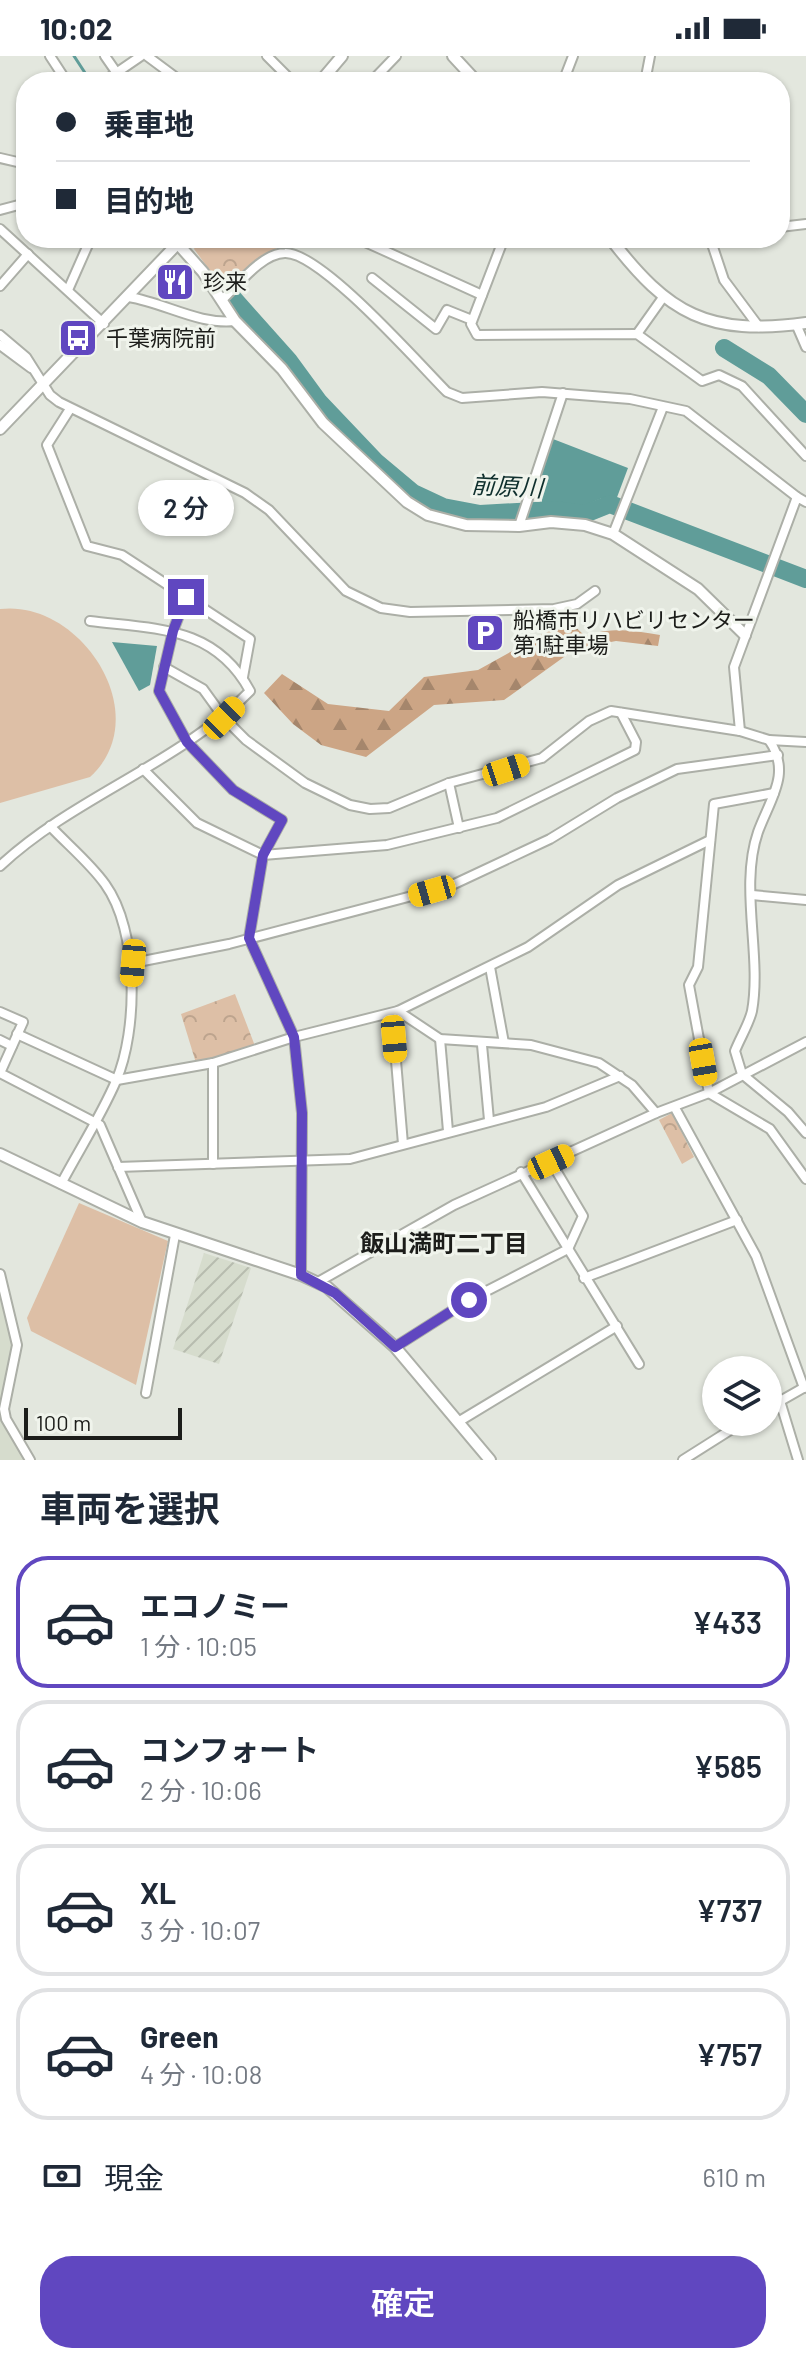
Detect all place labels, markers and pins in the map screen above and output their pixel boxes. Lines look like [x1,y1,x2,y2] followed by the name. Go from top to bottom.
[154,261,196,303] restaurant icon: 珍来
[203,268,247,294] place label: 珍来
[57,317,99,359] bus stop icon: 千葉病院前
[106,324,216,350] place label: 千葉病院前
[513,606,755,657] place label: 船橋市リハビリセンター 第1駐車場
[464,612,506,654] parking icon: 船橋市リハビリセンター 第1駐車場

